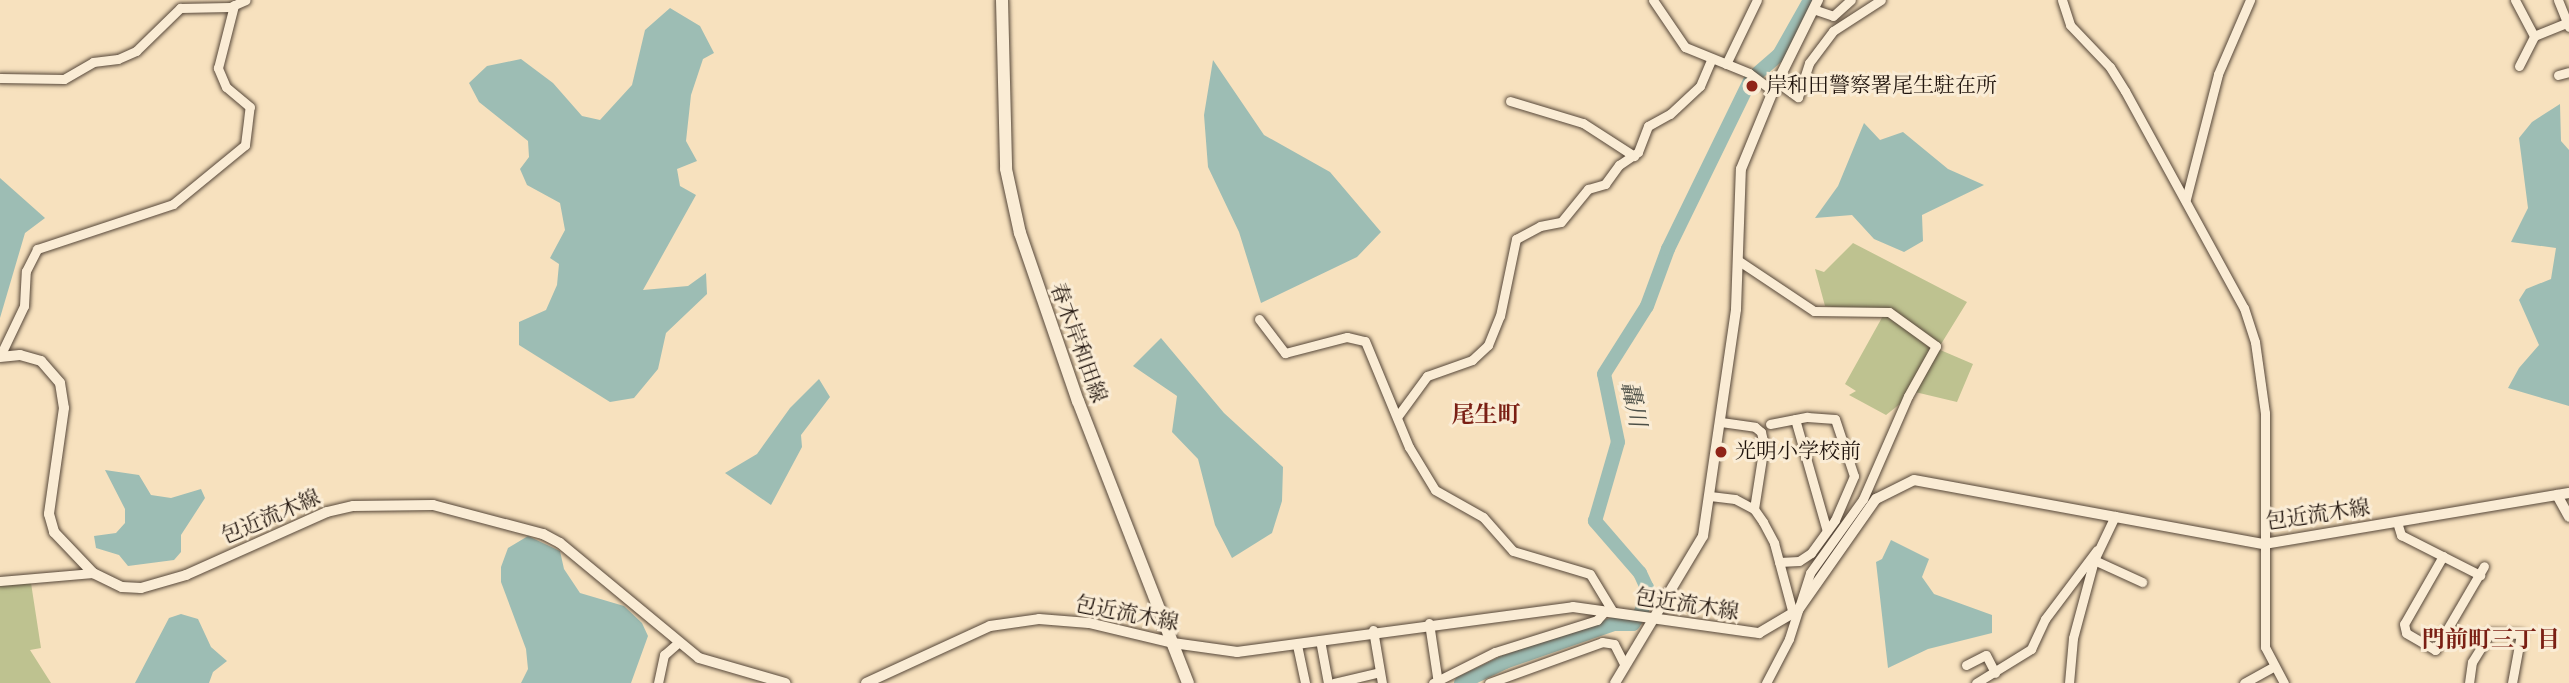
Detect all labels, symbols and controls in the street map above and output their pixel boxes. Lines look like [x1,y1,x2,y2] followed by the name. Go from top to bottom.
[1766,73,1997,99] place label: 岸和田警察署尾生駐在所
[1744,78,1760,94] marker: 岸和田警察署尾生駐在所
[1045,279,1111,407] street label: 春木岸和田線
[1615,379,1651,429] water label: 轟川
[1452,401,1520,429] district label: 尾生町
[1735,439,1861,465] place label: 光明小学校前
[1713,444,1729,460] marker: 光明小学校前
[218,485,324,549] street label: 包近流木線
[2264,495,2372,535] street label: 包近流木線
[1633,584,1741,626] street label: 包近流木線
[1073,592,1181,636] street label: 包近流木線
[2422,626,2560,654] district label: 門前町三丁目

